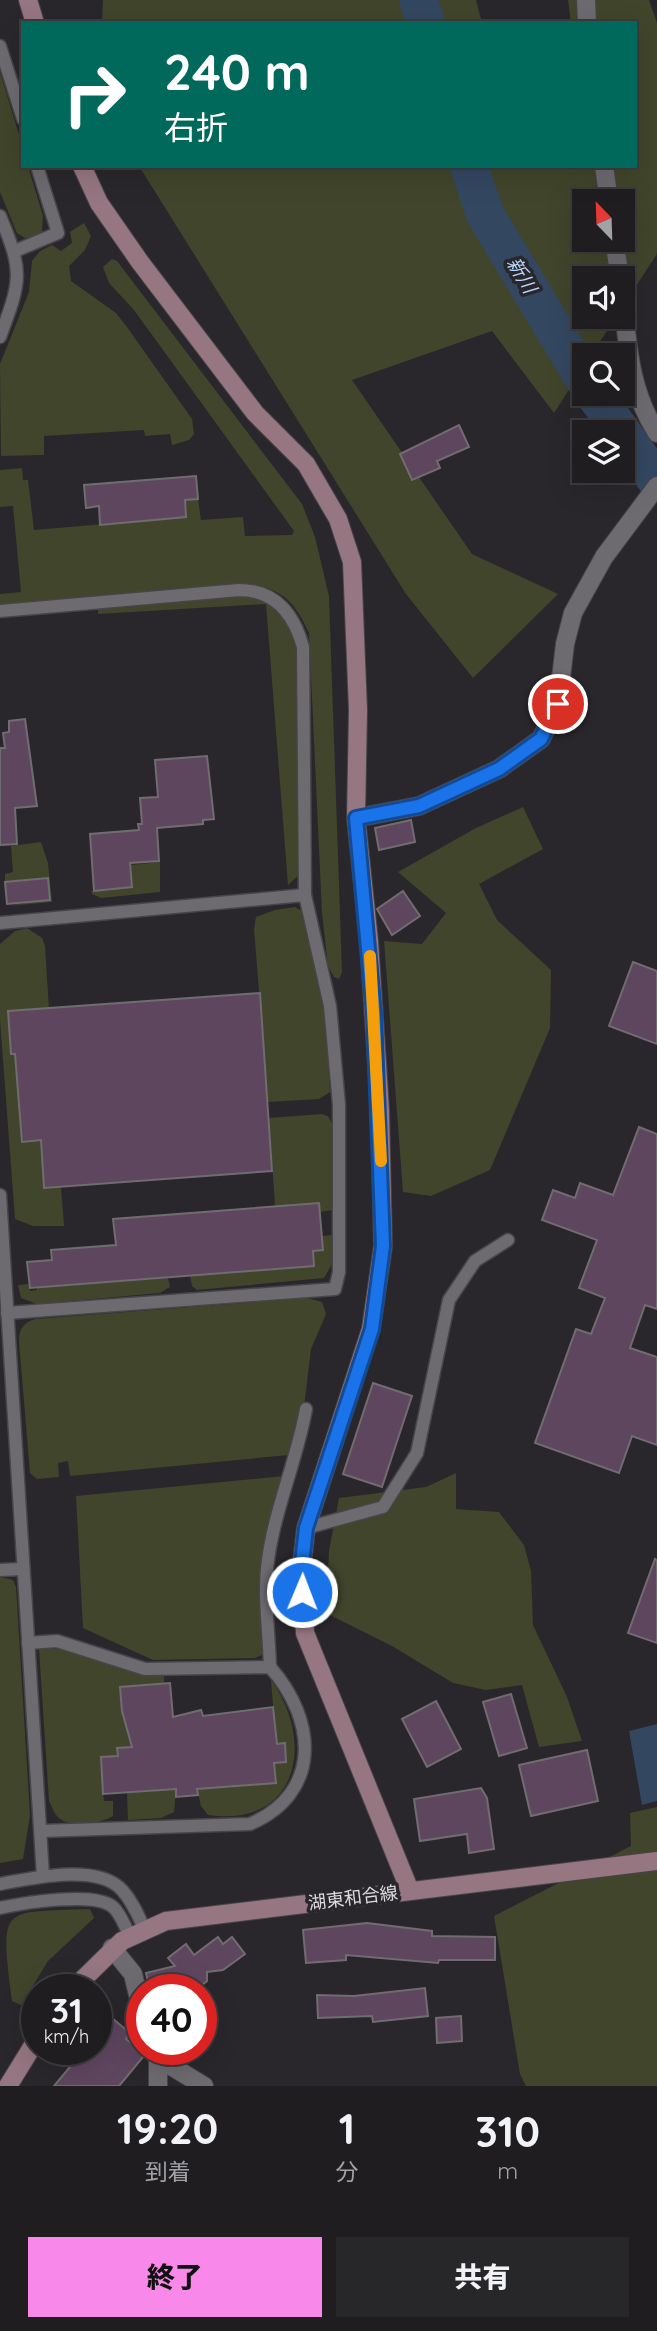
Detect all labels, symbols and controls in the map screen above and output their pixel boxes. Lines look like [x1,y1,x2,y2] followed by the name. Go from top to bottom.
[164,41,310,102] text: 240 m
[49,49,140,140] icon: right
[164,107,228,147] text: 右折
[572,189,635,252] north arrow
[572,189,635,483] map controls
[502,253,543,299] water label: 新川
[572,266,635,329] button: sound
[572,343,635,406] button: search
[572,420,635,483] button: layers
[528,674,588,734] pin
[539,685,577,723] icon: arrive
[265,1555,339,1629] position arrow
[307,1881,399,1914] street label: 湖東和合線
[126,1974,217,2065] speed limit sign: 40
[50,1988,83,2032] text: 31
[44,2025,89,2048] text: km/h
[117,2102,218,2155] text: 19:20
[339,2102,355,2155] text: 1
[475,2105,540,2158] text: 310
[497,2156,518,2185] text: m
[145,2157,191,2186] text: 到着
[335,2157,358,2186] text: 分
[28,2237,322,2317] button: 終了
[336,2237,629,2317] button: 共有

